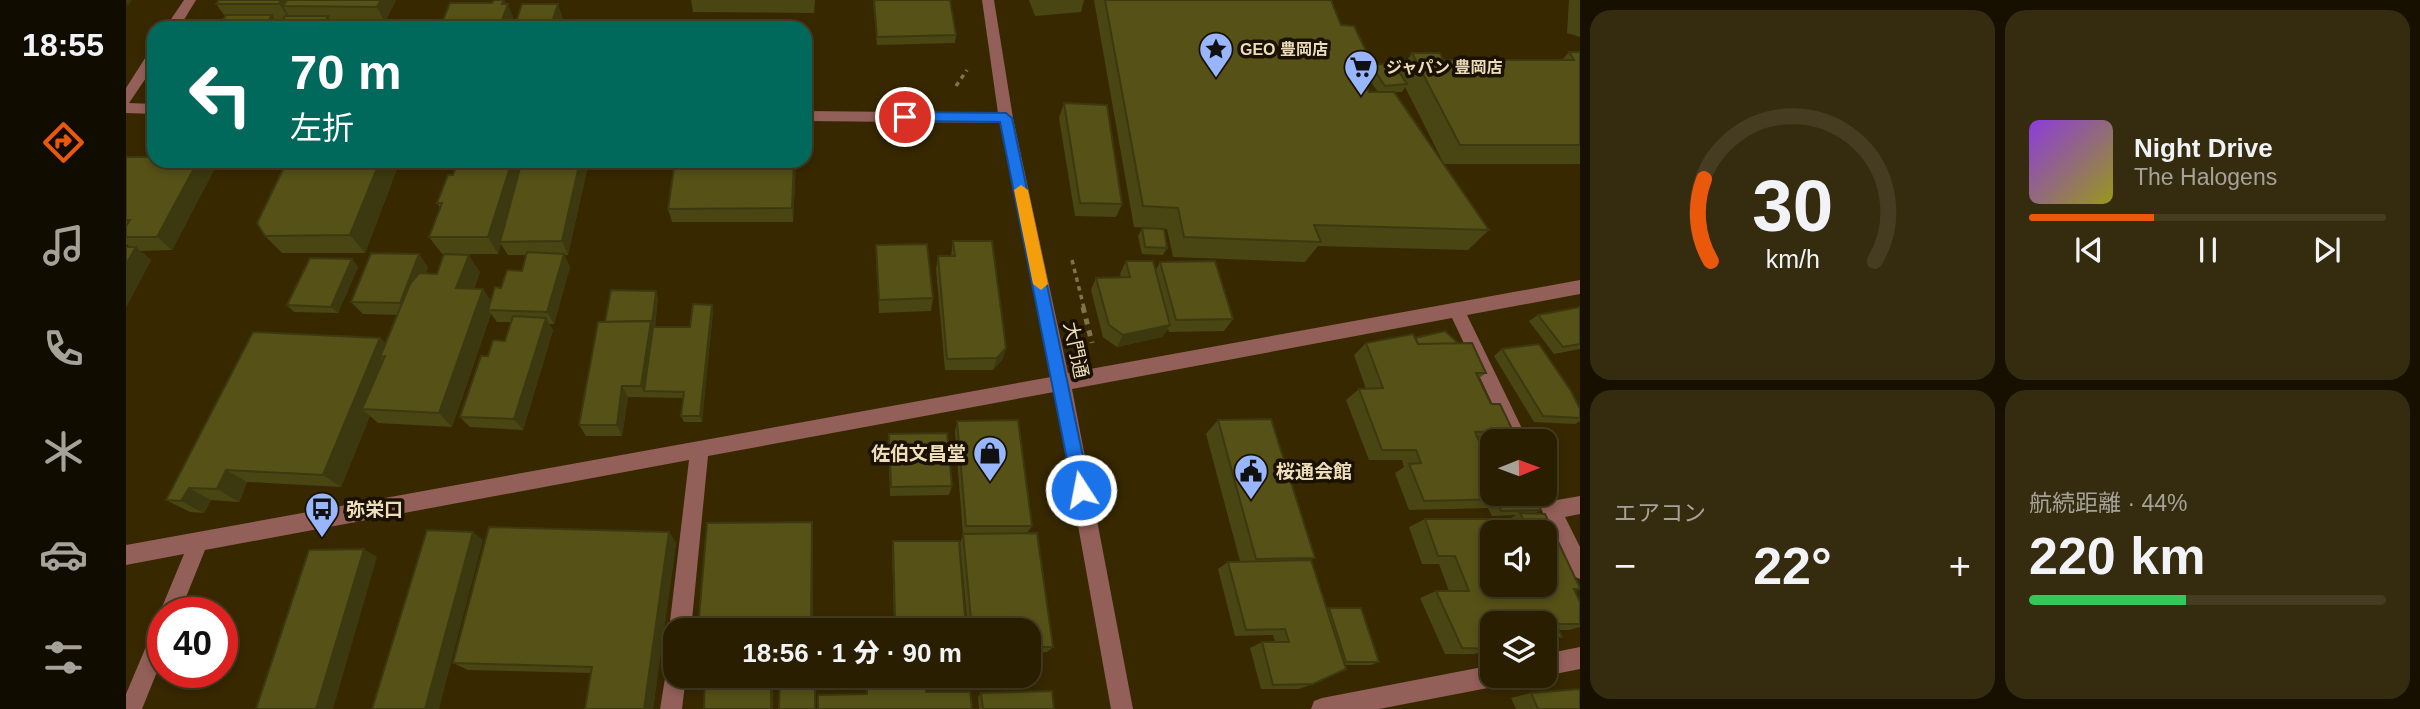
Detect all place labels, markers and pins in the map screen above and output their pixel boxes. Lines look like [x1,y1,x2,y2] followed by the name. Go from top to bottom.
[1197,30,1235,79] place icon: GEO 豊岡店
[1240,41,1328,58] place label: GEO 豊岡店
[1342,48,1380,97] supermarket icon: ジャパン 豊岡店
[1386,59,1502,76] place label: ジャパン 豊岡店
[875,87,935,147] pin
[971,434,1009,483] shop icon: 佐伯文昌堂
[871,443,966,464] place label: 佐伯文昌堂
[1232,452,1270,501] public building icon: 桜通会館
[1276,461,1352,482] place label: 桜通会館
[303,490,341,539] bus stop icon: 弥栄口
[346,499,403,520] place label: 弥栄口

